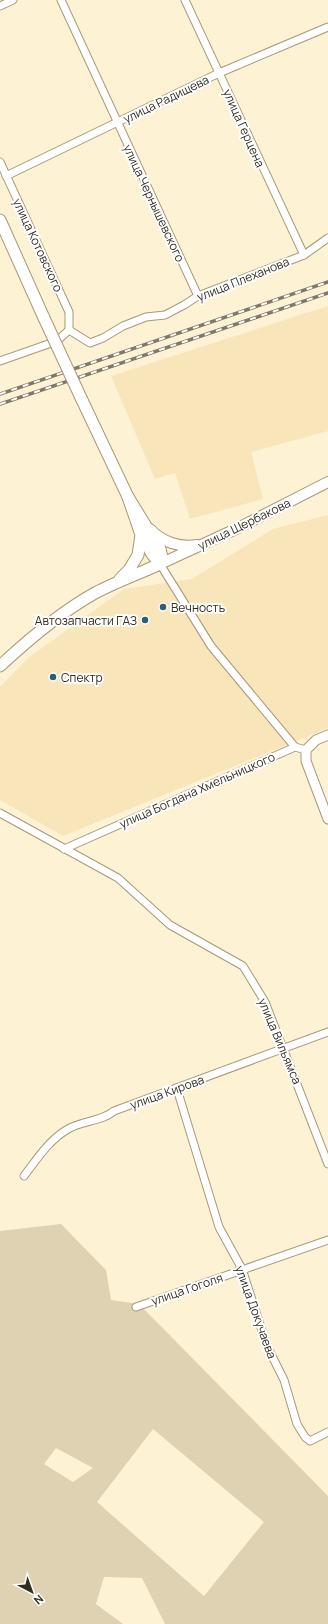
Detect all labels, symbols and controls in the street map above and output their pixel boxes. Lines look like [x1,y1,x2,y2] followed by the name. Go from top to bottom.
[120,71,212,127] street label: улица Радищева
[219,86,269,170] street label: улица Герцена
[119,141,189,265] street label: улица Чернышевского
[9,195,67,295] street label: улица Котовского
[194,253,292,305] street label: улица Плеханова
[195,494,293,554] street label: улица Щербакова
[171,599,225,616] place label: Вечность
[158,602,168,612] marker: Вечность
[35,612,137,629] place label: Автозапчасти ГАЗ
[140,615,150,625] marker: Автозапчасти ГАЗ
[61,669,103,686] place label: Спектр
[48,672,58,682] marker: Спектр
[117,748,277,832] street label: улица Богдана Хмельницкого
[254,995,306,1087] street label: улица Вильямса
[128,1071,206,1113] street label: улица Кирова
[231,1263,281,1361] street label: улица Докучаева
[149,1269,225,1309] street label: улица Гоголя
[12,1572,52,1612] north arrow
[31,1592,47,1608] text: N

